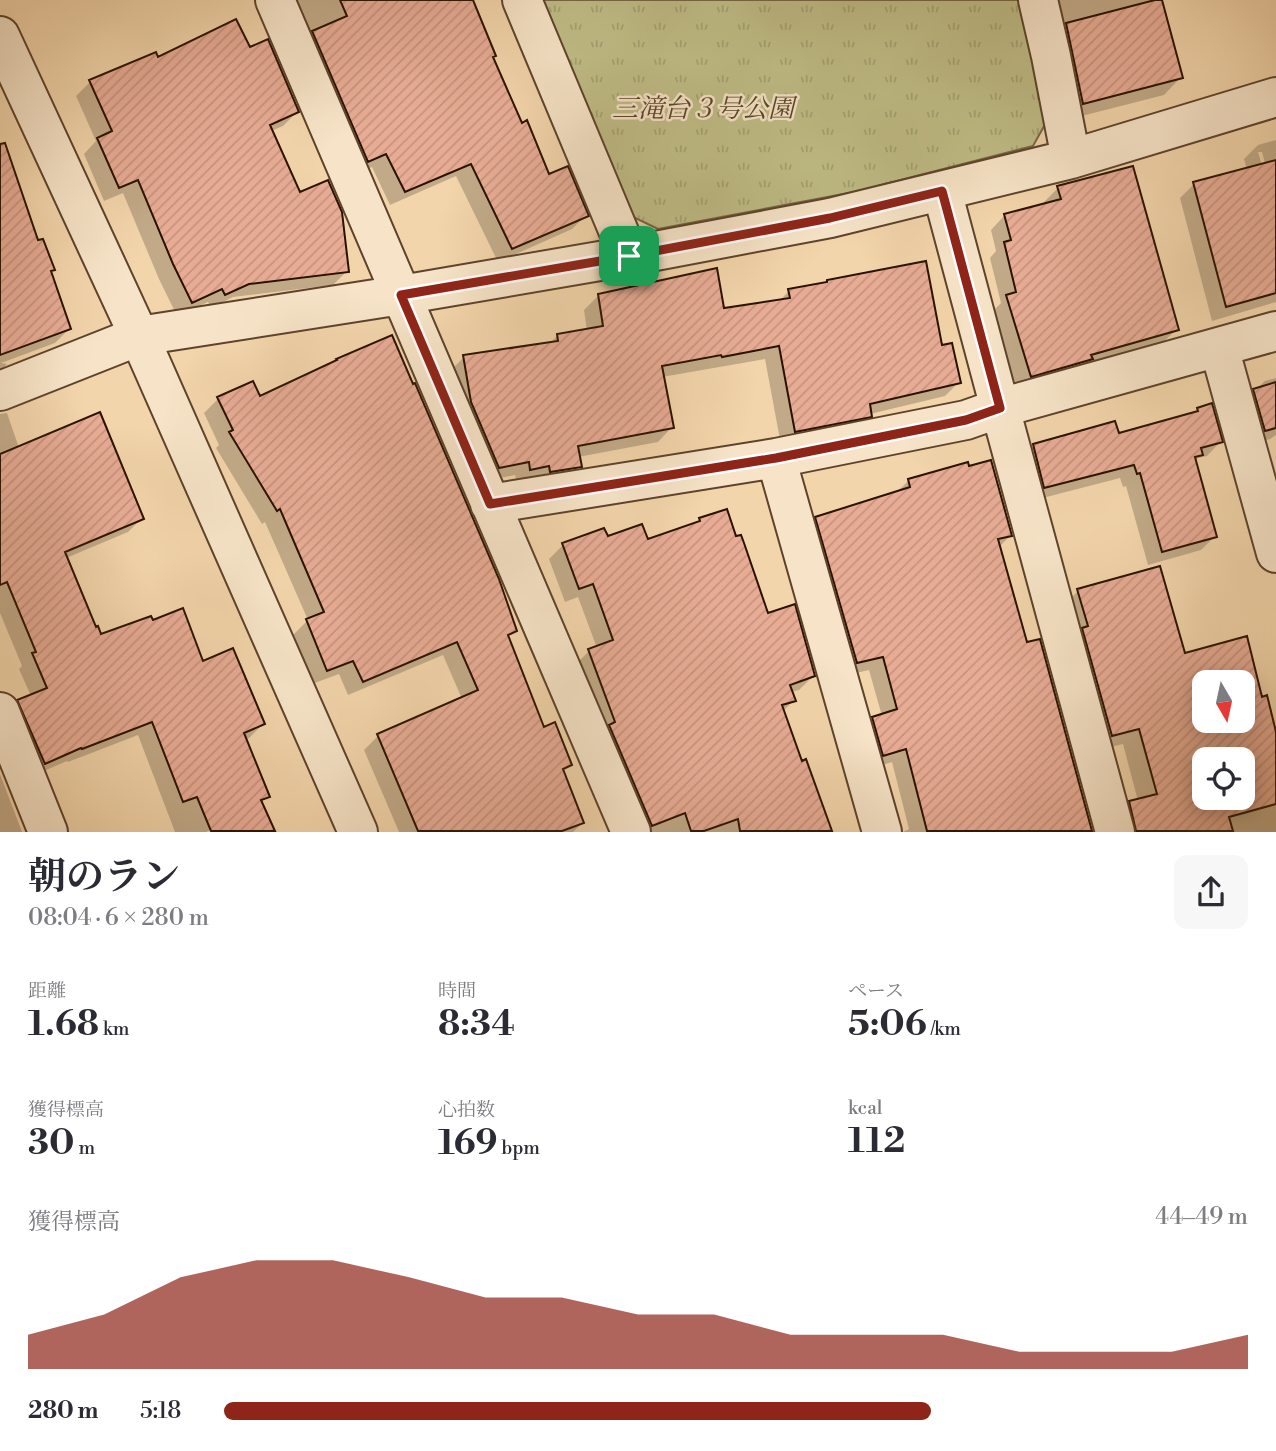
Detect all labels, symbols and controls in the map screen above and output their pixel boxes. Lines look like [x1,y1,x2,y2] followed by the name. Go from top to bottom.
[612,93,798,125] park label: 三滝台３号公園
[599,226,659,286] pin
[610,237,648,275] icon: arrive
[1192,670,1255,733] north arrow
[1192,670,1255,810] map controls
[1192,747,1255,810] button: locate
[28,854,180,901] text: 朝のラン
[1174,855,1248,929] button: share
[28,904,209,932] text: 08:04 · 6 × 280 m
[28,979,66,1003] text: 距離
[438,979,476,1003] text: 時間
[848,979,904,1003] text: ペース
[28,1003,99,1046] text: 1.68
[438,1003,515,1046] text: 8:34
[848,1003,927,1046] text: 5:06
[99,1017,130,1041] text: km
[927,1017,961,1041] text: /km
[848,1096,882,1120] text: kcal
[28,1098,104,1122] text: 獲得標高
[438,1098,495,1122] text: 心拍数
[848,1120,905,1163] text: 112
[28,1122,75,1165] text: 30
[438,1122,498,1165] text: 169
[75,1136,95,1160] text: m
[498,1136,540,1160] text: bpm
[1155,1203,1248,1231] text: 44–49 m
[28,1208,120,1236] text: 獲得標高
[28,1397,98,1425] text: 280 m
[140,1397,181,1425] text: 5:18

